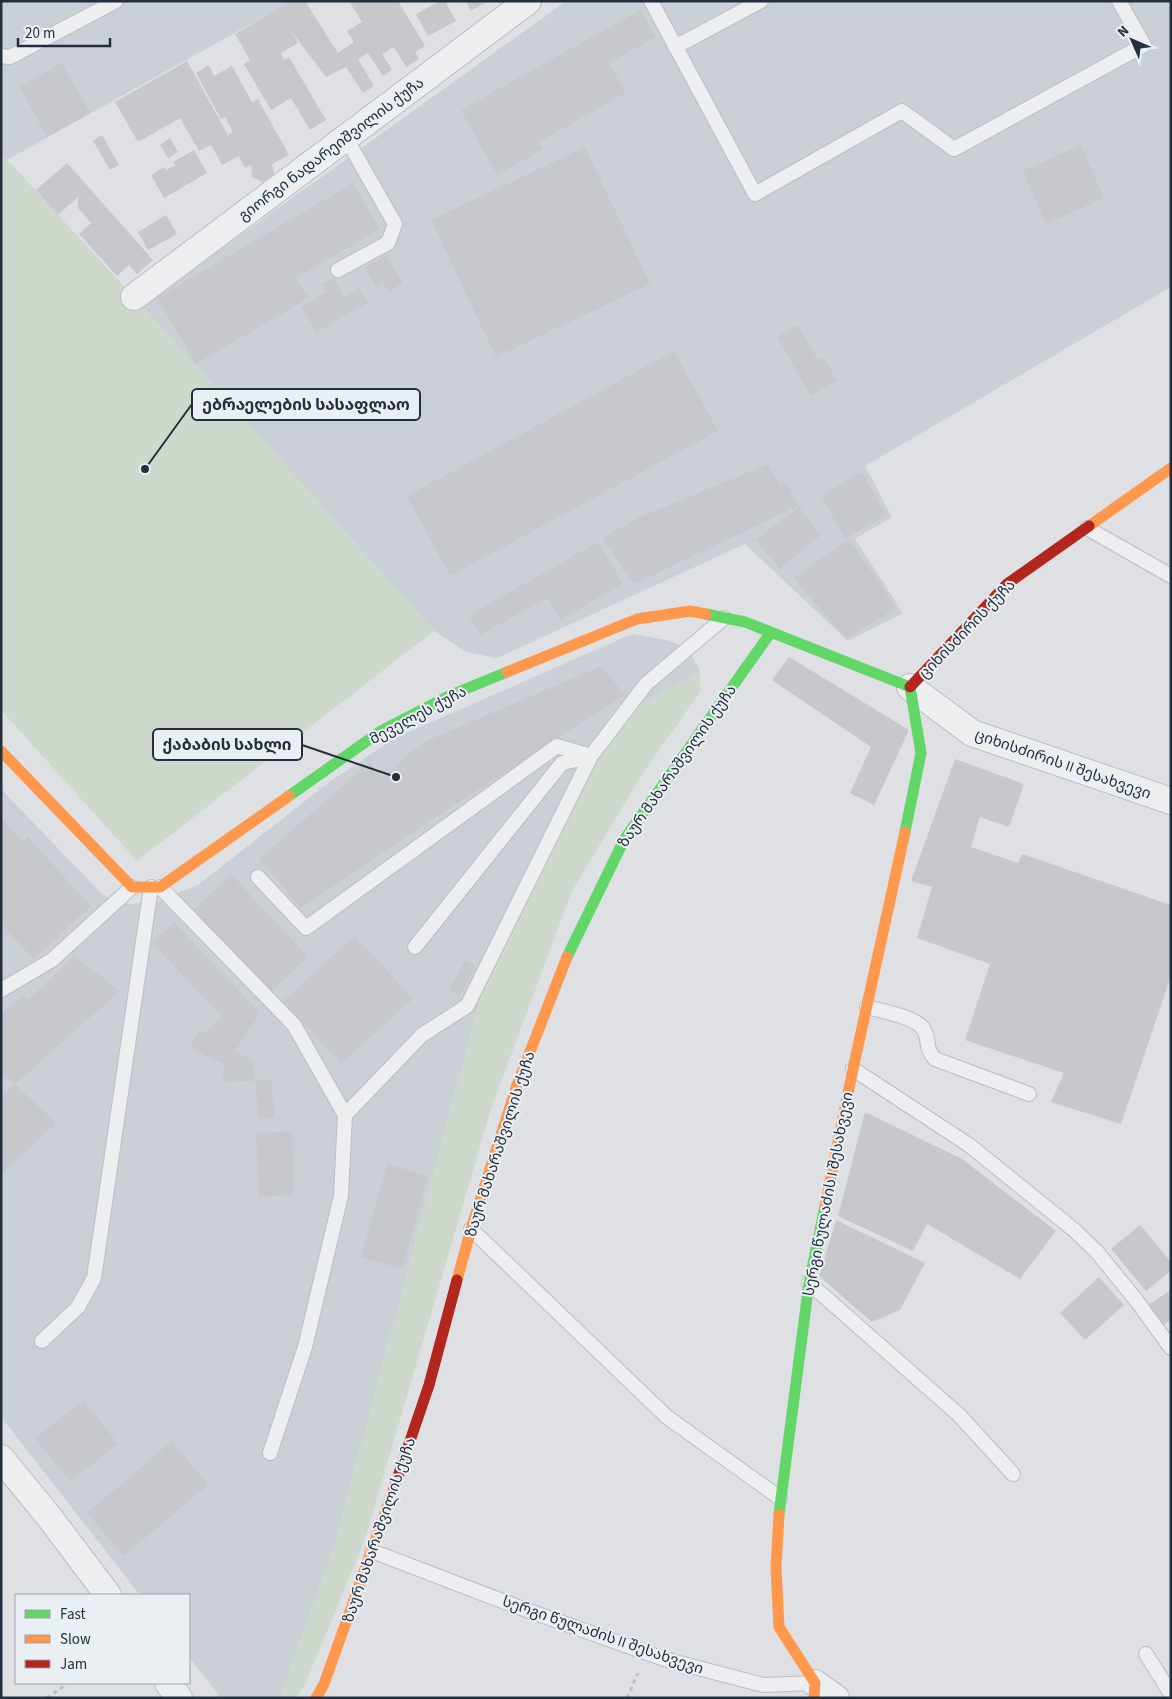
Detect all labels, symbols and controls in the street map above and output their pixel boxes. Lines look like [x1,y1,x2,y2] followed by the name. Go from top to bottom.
[18,15,110,47] scale bar
[1107,15,1157,65] north arrow
[1113,21,1134,42] text: N
[25,23,55,44] text: 20 m
[234,73,428,226] street label: გიორგი ნადარეიშვილის ქუჩა
[192,389,420,420] callout: ებრაელების სასაფლაო
[202,394,410,416] text: ებრაელების სასაფლაო
[914,575,1020,684] street label: ციხისძირის ქუჩა
[366,681,470,750] street label: მეველეს ქუჩა
[613,681,742,852] street label: ზაურ მახარაშვილის ქუჩა
[972,724,1154,805] street label: ციხისძირის II შესახვევი
[153,729,302,760] callout: ქაბაბის სახლი
[163,734,291,756] text: ქაბაბის სახლი
[460,1049,540,1240] street label: ზაურ მახარაშვილის ქუჩა
[798,1090,859,1298] street label: სერგი წულაძის I შესახვევი
[338,1435,421,1625] street label: ზაურ მახარაშვილის ქუჩა
[500,1591,706,1680] street label: სერგი წულაძის II შესახვევი
[15,1594,190,1684] legend
[60,1604,86,1625] text: Fast
[60,1629,91,1650] text: Slow
[60,1654,87,1675] text: Jam

